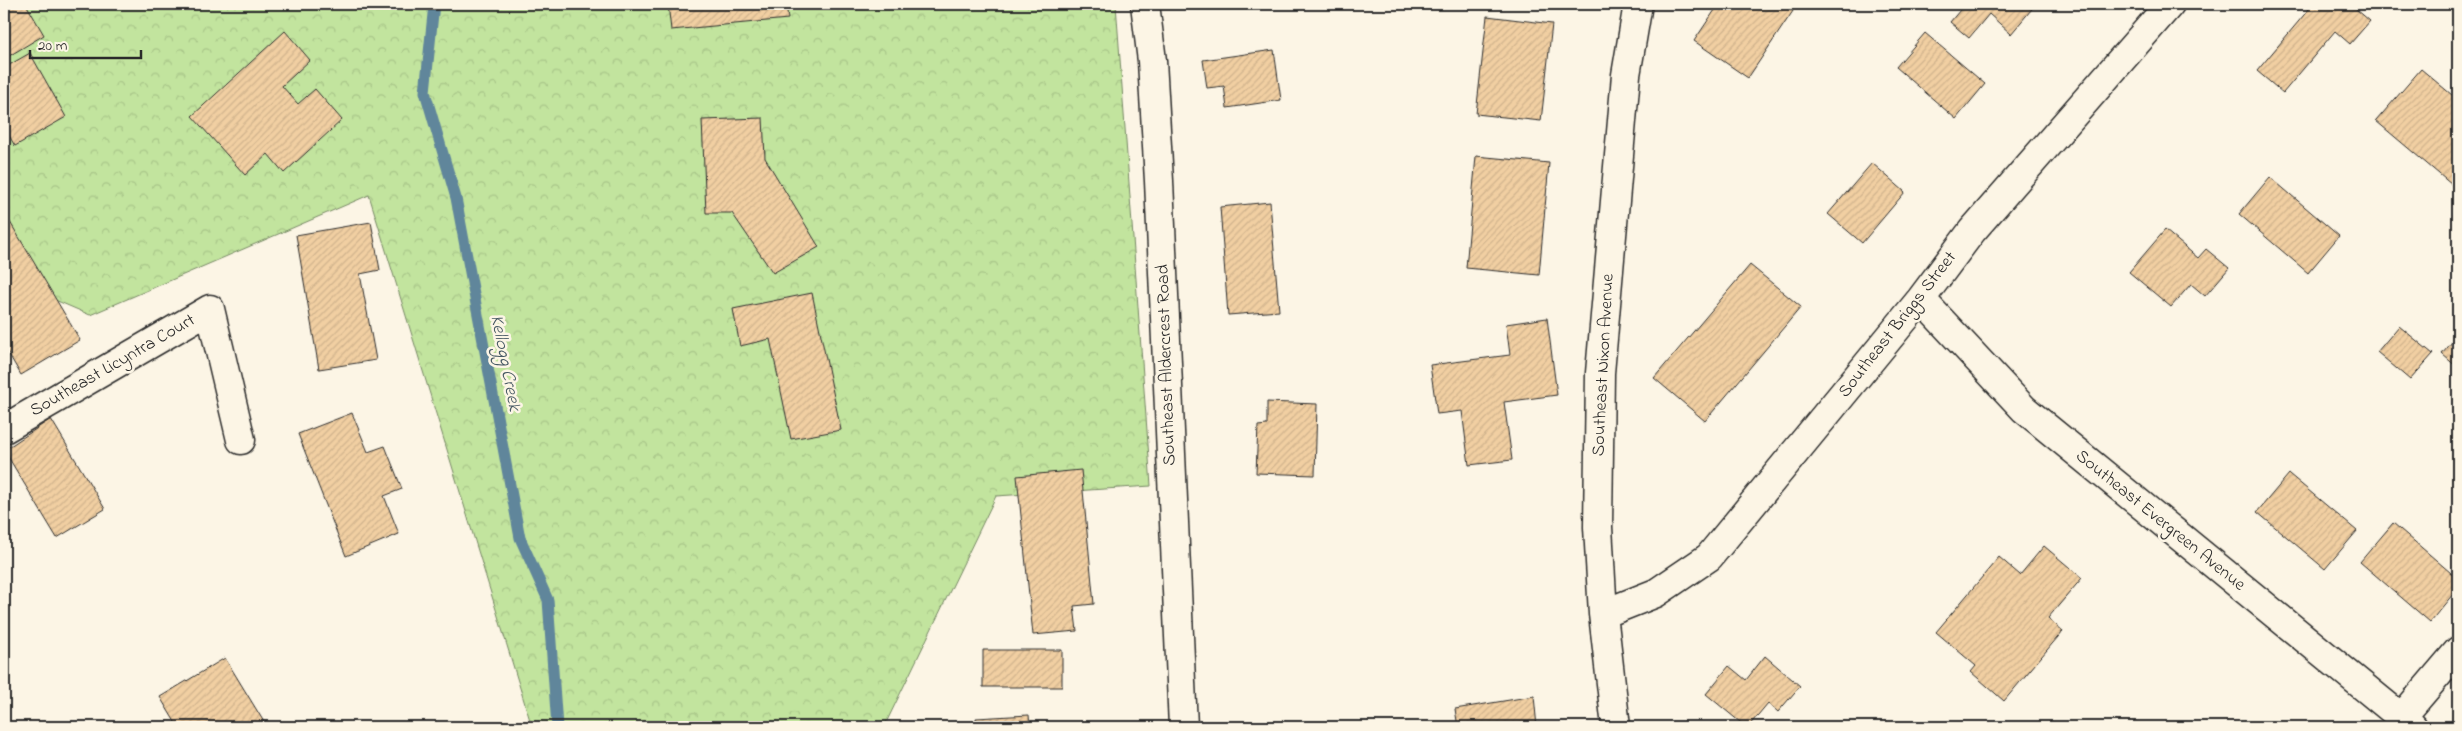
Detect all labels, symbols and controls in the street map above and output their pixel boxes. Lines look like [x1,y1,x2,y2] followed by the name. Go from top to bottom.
[30,28,141,60] scale bar
[38,35,68,57] text: 20 m
[1833,246,1964,404] street label: Southeast Briggs Street
[1150,264,1184,466] street label: Southeast Aldercrest Road
[1586,272,1622,457] street label: Southeast Nixon Avenue
[26,308,200,424] street label: Southeast Licyntra Court
[481,313,528,414] water label: Kellogg Creek
[2069,444,2251,599] street label: Southeast Evergreen Avenue

